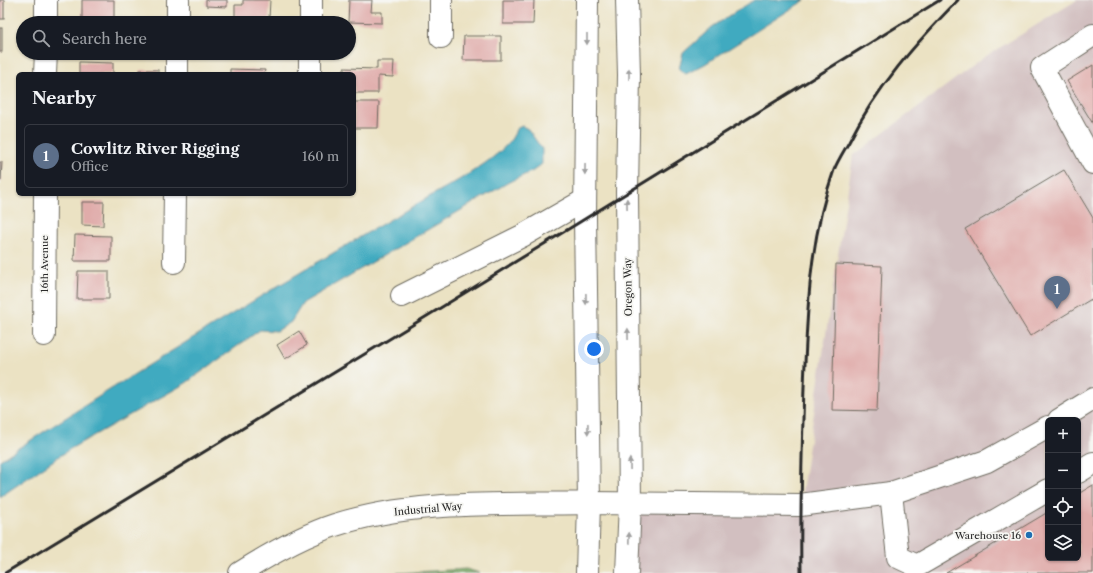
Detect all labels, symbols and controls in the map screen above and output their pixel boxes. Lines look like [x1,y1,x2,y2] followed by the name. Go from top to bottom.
[16,16,356,60] search box
[30,27,52,49] icon: search
[62,29,147,48] text: Search here
[584,33,590,46] one-way arrow
[626,67,632,80] one-way arrow
[32,88,96,108] text: Nearby
[71,139,239,158] text: Cowlitz River Rigging
[43,148,49,164] text: 1
[302,148,339,164] text: 160 m
[71,158,108,174] text: Office
[582,163,589,175] one-way arrow
[624,197,630,210] one-way arrow
[38,235,51,293] street label: 16th Avenue
[621,257,635,316] street label: Oregon Way
[1044,276,1070,309] pin: 1
[583,293,589,306] one-way arrow
[625,327,631,340] one-way arrow
[584,339,604,359] your location
[1045,417,1081,561] map controls
[1045,417,1081,453] button: +
[585,423,591,436] one-way arrow
[1045,453,1081,489] button: −
[626,458,633,470] one-way arrow
[1045,489,1081,525] button: locate
[393,500,463,518] street label: Industrial Way
[1045,525,1081,561] button: layers
[954,529,1021,542] place label: Warehouse 16
[1024,530,1034,540] marker: Warehouse 16
[625,532,632,544] one-way arrow

